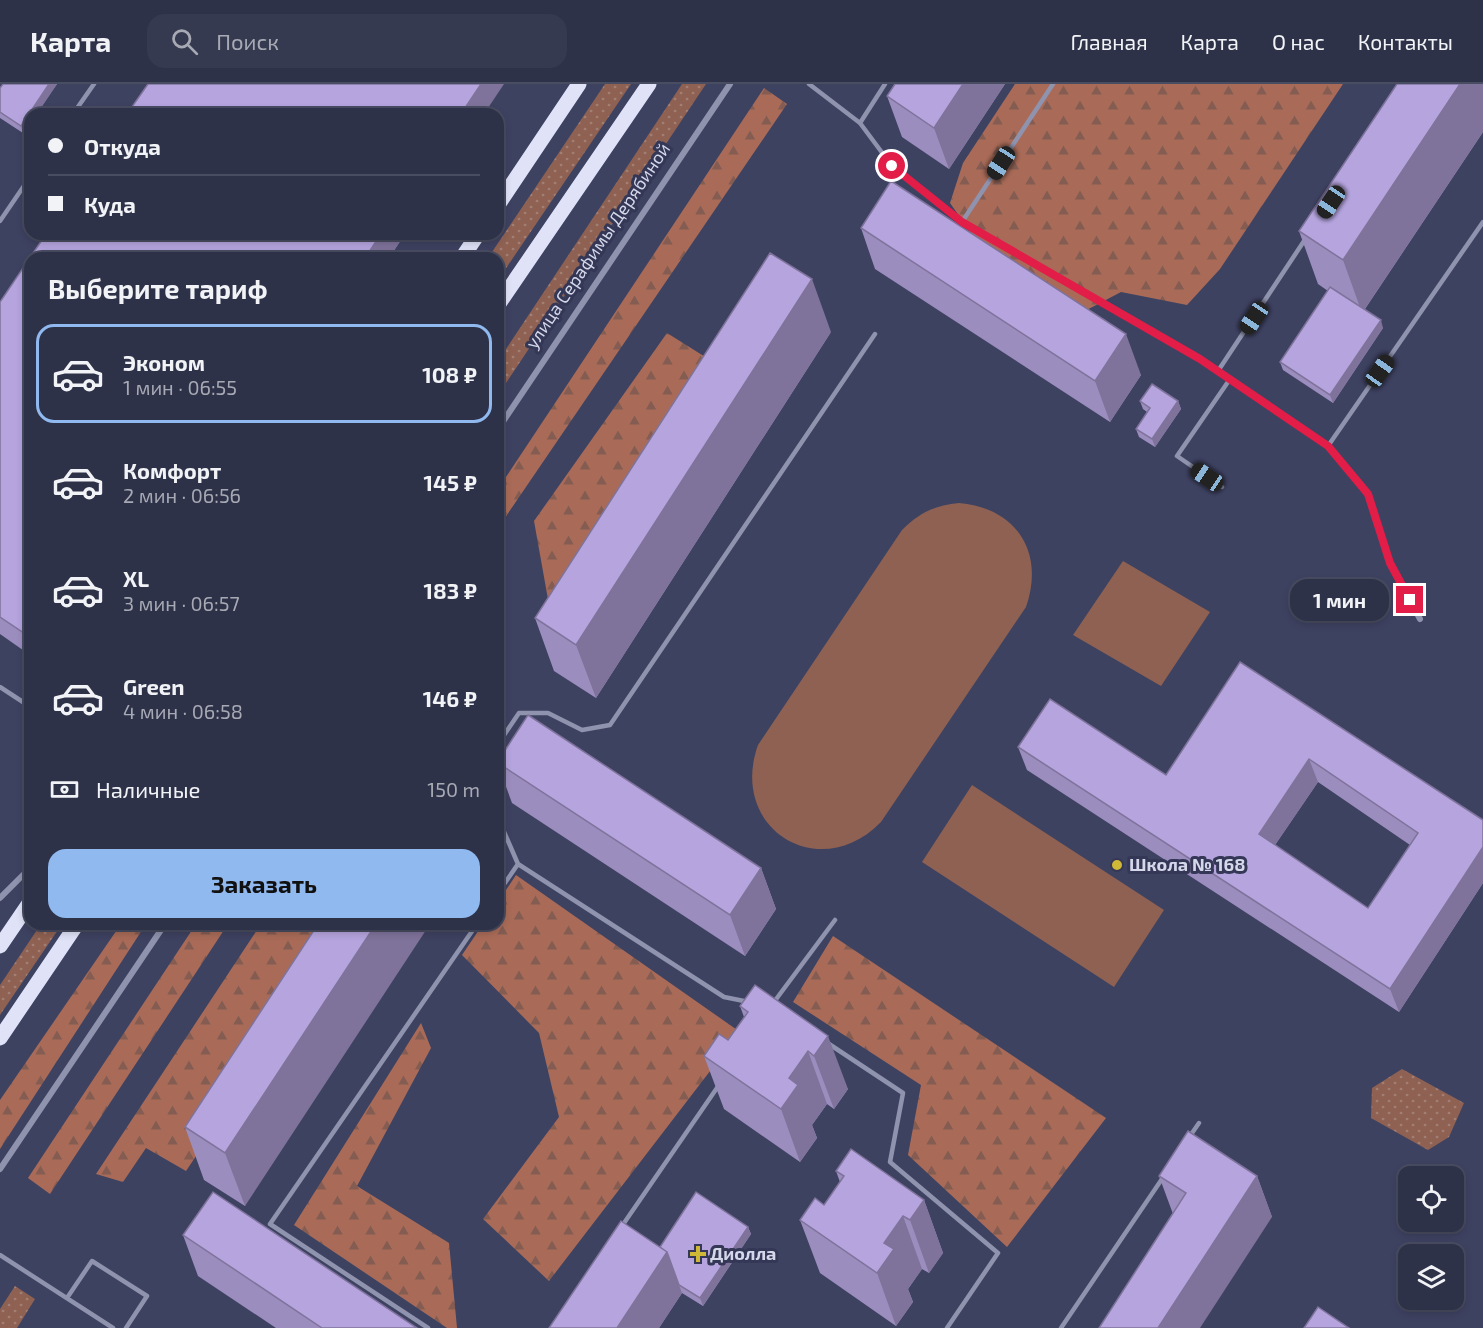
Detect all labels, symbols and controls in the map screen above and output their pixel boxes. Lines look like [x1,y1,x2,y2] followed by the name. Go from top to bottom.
[147,14,567,68] search box
[30,24,111,58] text: Карта
[168,25,201,58] icon: search
[216,28,279,54] text: Поиск
[1071,29,1148,54] text: Главная
[1181,29,1239,54] text: Карта
[1272,29,1325,54] text: О нас
[1358,29,1453,54] text: Контакты
[84,133,161,159] text: Откуда
[520,138,674,352] street label: улица Серафимы Дерябиной
[984,143,1018,183] car
[878,152,905,179] route start
[1313,182,1349,222] car
[84,191,136,217] text: Куда
[48,272,268,304] text: Выберите тариф
[1236,298,1272,338] car
[51,347,105,401] icon: car
[123,349,205,375] text: Эконом
[1362,351,1398,391] car
[422,361,477,387] text: 108 ₽
[123,375,237,399] text: 1 мин · 06:55
[51,455,105,509] icon: car
[123,457,221,483] text: Комфорт
[1187,459,1227,495] car
[424,469,477,495] text: 145 ₽
[123,483,241,507] text: 2 мин · 06:56
[51,563,105,617] icon: car
[123,565,149,591] text: XL
[424,577,477,603] text: 183 ₽
[1290,579,1389,621] callout: 1 мин
[1396,586,1423,613] route end
[1313,588,1366,612] text: 1 мин
[123,591,240,615] text: 3 мин · 06:57
[51,671,105,725] icon: car
[123,673,185,699] text: Green
[423,685,477,711] text: 146 ₽
[123,699,243,723] text: 4 мин · 06:58
[48,773,81,806] icon: cash
[96,776,200,802] text: Наличные
[427,777,480,801] text: 150 m
[48,849,480,918] button: Заказать
[1129,853,1245,875] place label: Школа № 168
[1110,858,1124,872] marker: Школа № 168
[1398,1166,1464,1310] map controls
[1398,1166,1464,1232] button: locate
[710,1242,776,1264] place label: Диолла
[1398,1244,1464,1310] button: layers
[691,1247,705,1261] marker: Диолла

